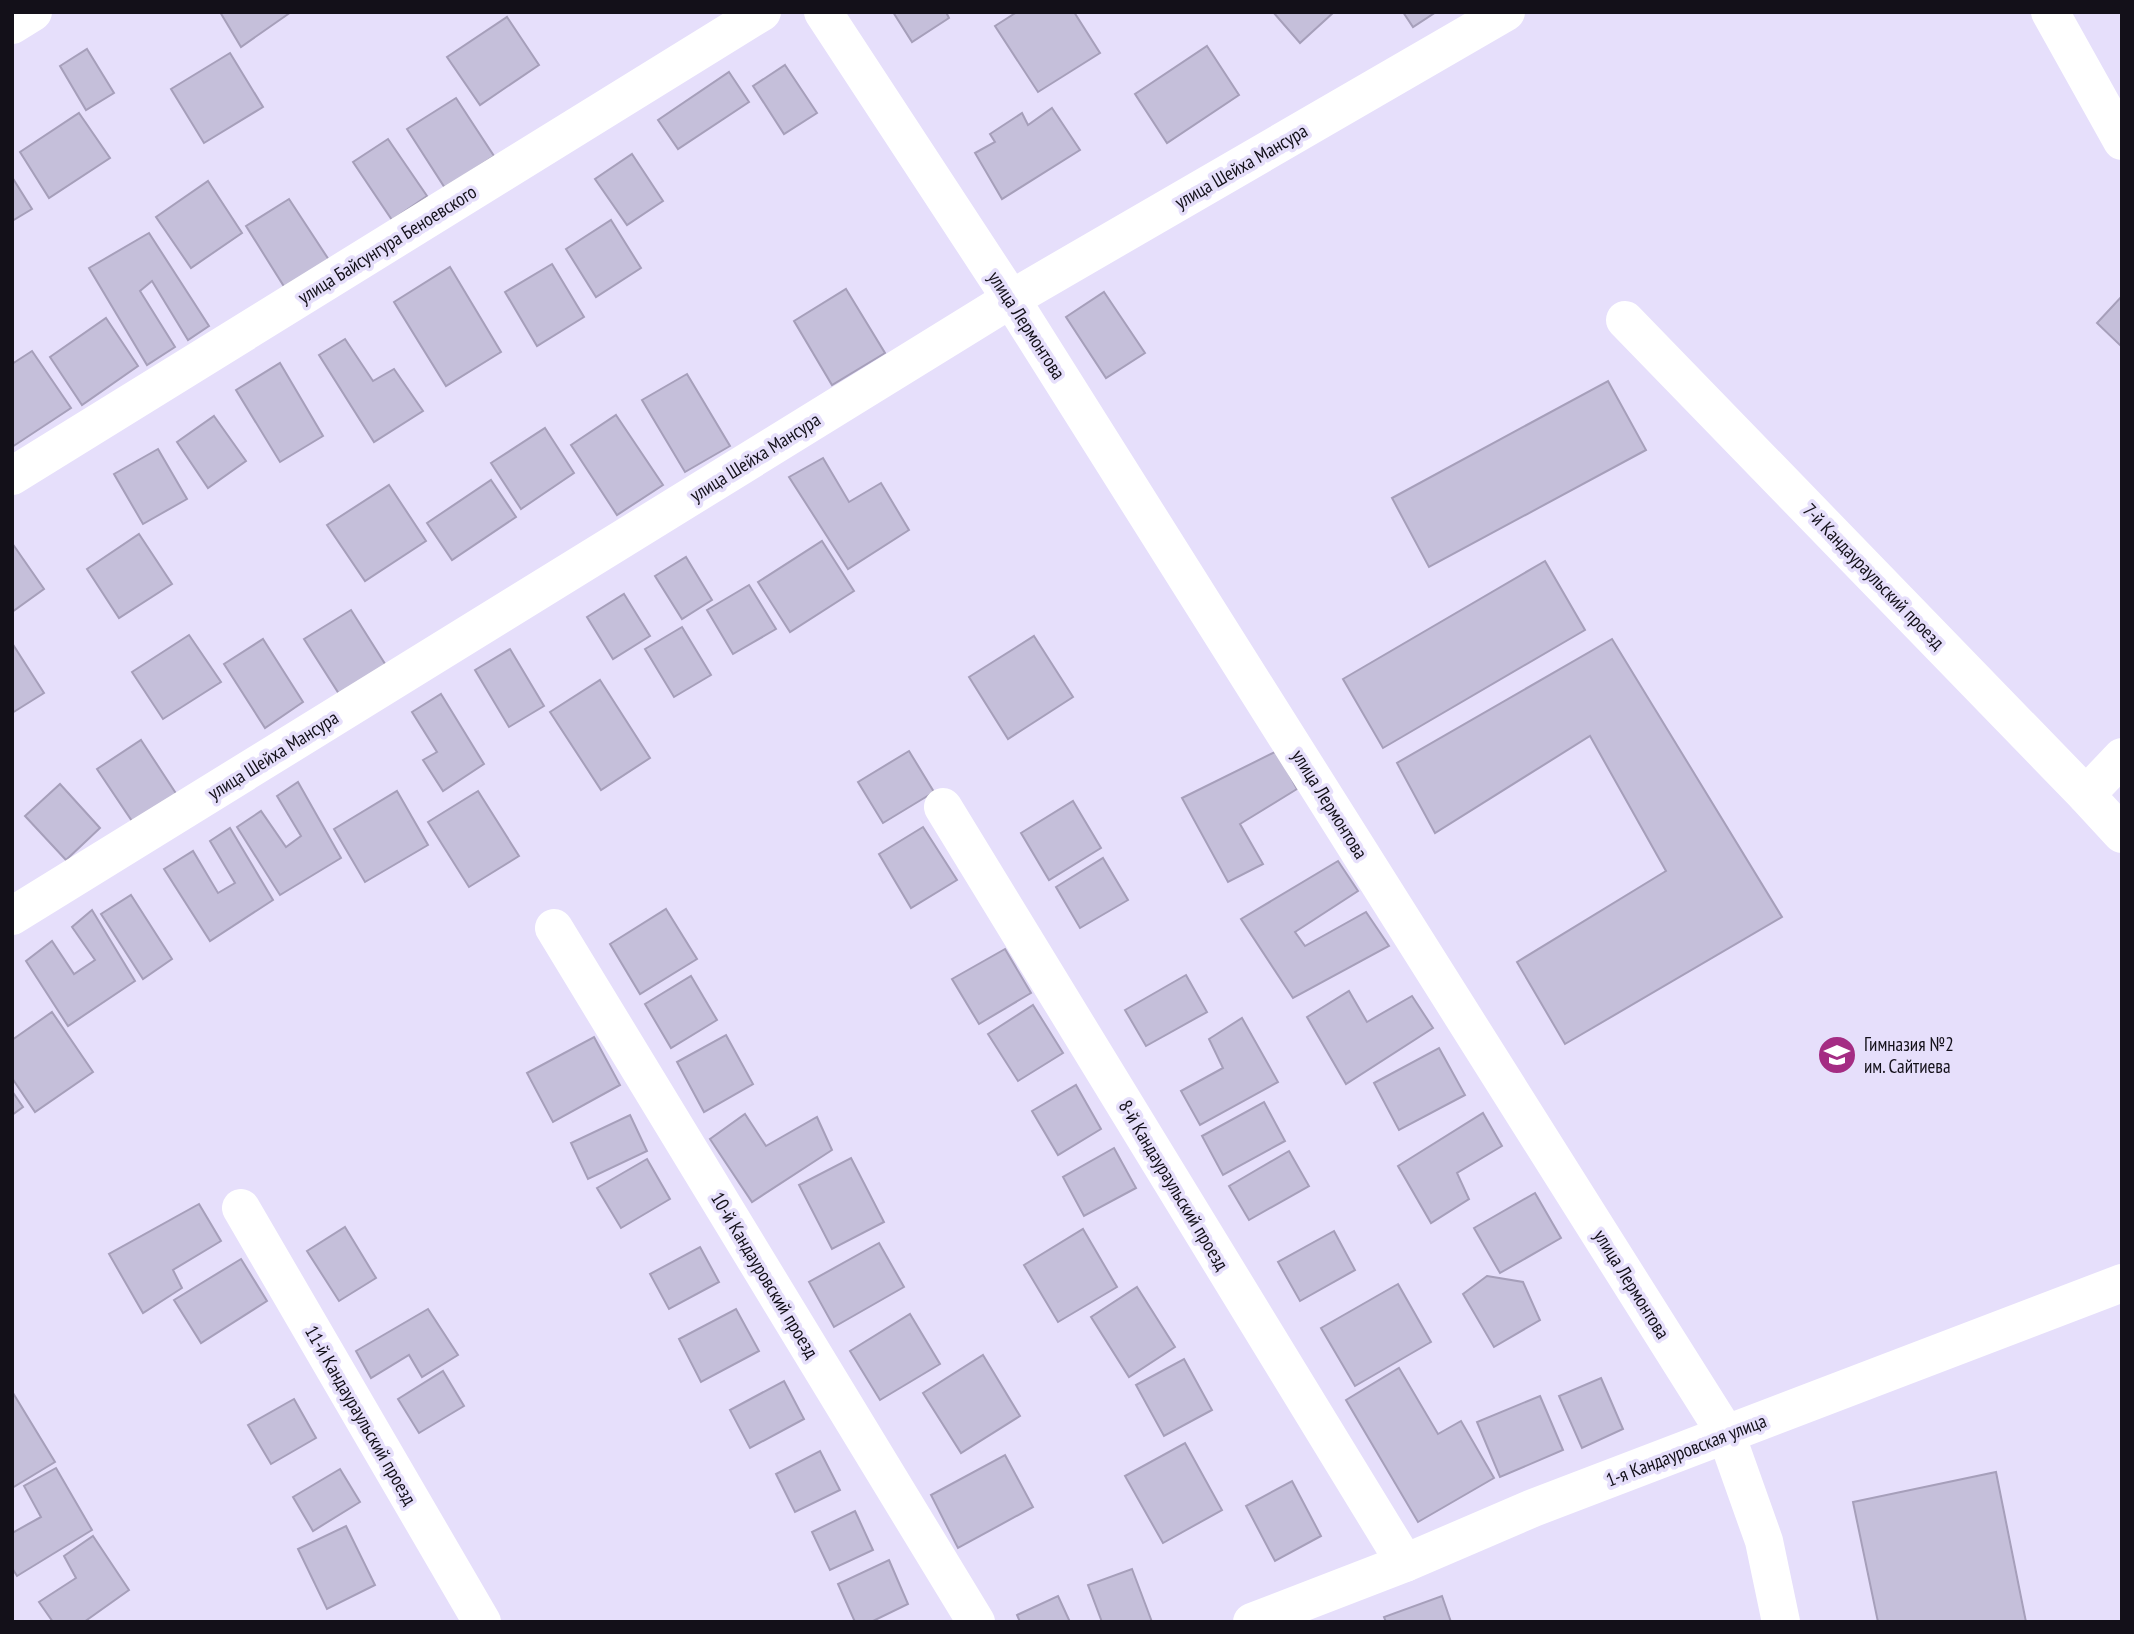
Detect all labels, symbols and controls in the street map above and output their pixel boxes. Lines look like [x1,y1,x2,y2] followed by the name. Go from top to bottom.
[1170,118,1312,214] street label: улица Шейха Мансура
[293,179,481,309] street label: улица Байсунгура Беноевского
[983,266,1071,384] street label: улица Лермонтова
[685,407,825,507] street label: улица Шейха Мансура
[1798,498,1950,654] street label: 7-й Кандаураульский проезд
[203,705,343,805] street label: улица Шейха Мансура
[1287,745,1373,863] street label: улица Лермонтова
[1864,1032,1954,1078] place label: Гимназия №2 им. Сайтиева
[1816,1034,1858,1076] school or university icon: Гимназия №2 им. Сайтиева
[1114,1095,1235,1275] street label: 8-й Кандаураульский проезд
[706,1187,824,1363] street label: 10-й Кандауровский проезд
[1589,1225,1675,1343] street label: улица Лермонтова
[300,1321,423,1510] street label: 11-й Кандаураульский проезд
[1602,1408,1770,1492] street label: 1-я Кандауровская улица

